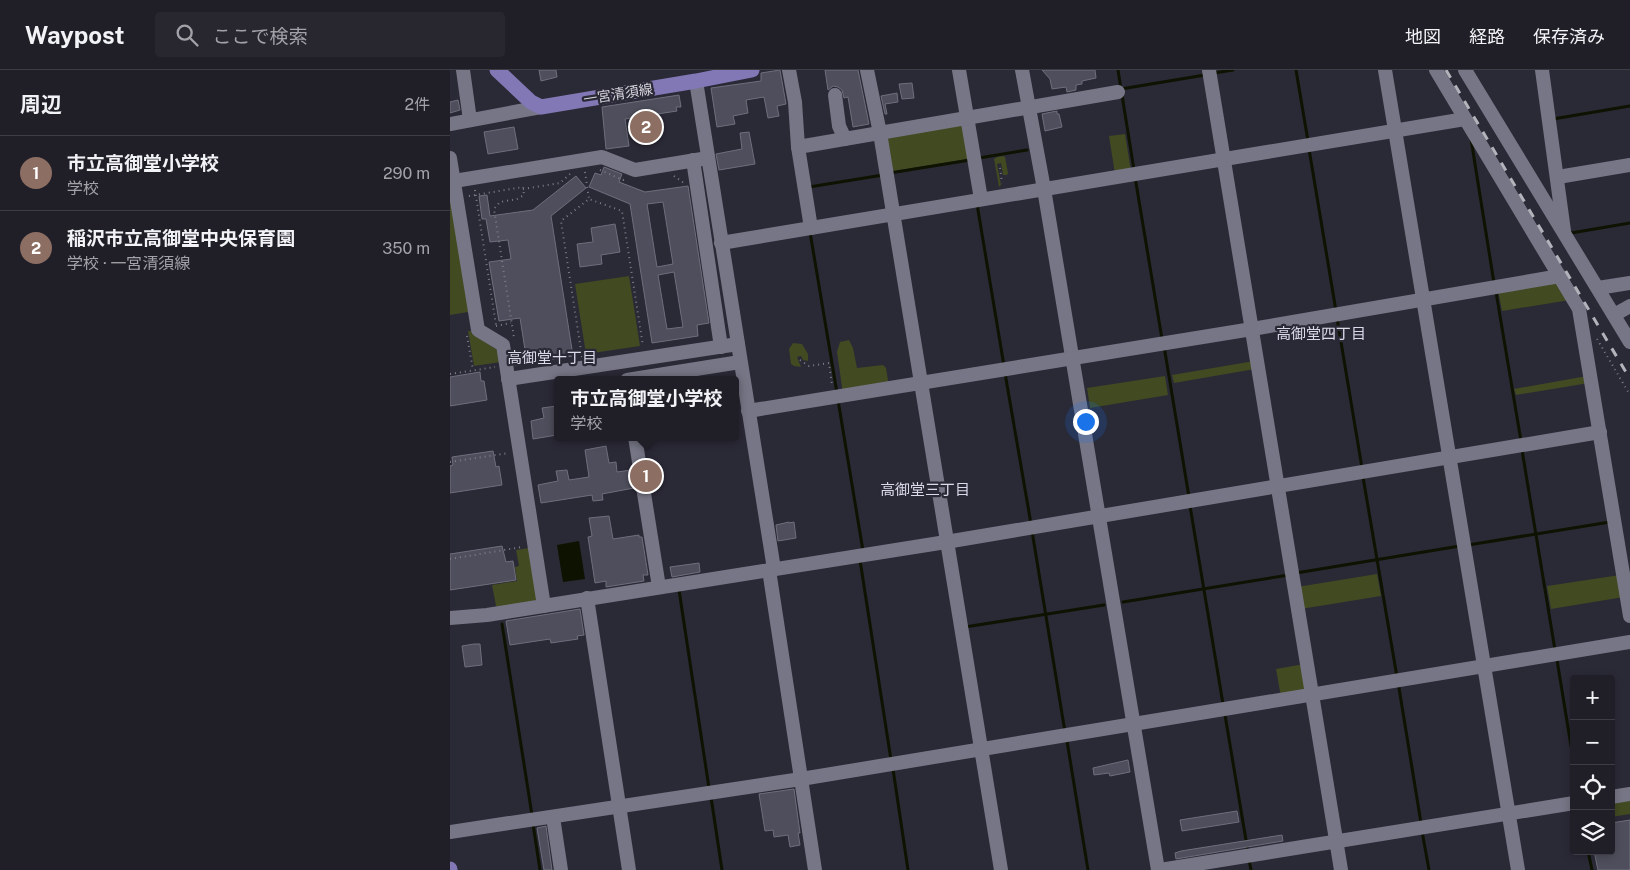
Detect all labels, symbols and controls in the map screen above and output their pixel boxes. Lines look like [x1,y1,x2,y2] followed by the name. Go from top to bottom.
[155,12,505,57] search box
[25,21,125,49] text: Waypost
[173,21,201,49] icon: search
[213,25,308,47] text: ここで検索
[1405,26,1441,47] text: 地図
[1469,26,1505,47] text: 経路
[1533,26,1605,47] text: 保存済み
[582,81,654,107] street label: 一宮清須線
[20,92,62,117] text: 周辺
[404,95,430,114] text: 2件
[630,108,662,146] pin: 2
[67,152,219,174] text: 市立高御堂小学校
[33,164,39,183] text: 1
[383,164,430,183] text: 290 m
[67,179,99,198] text: 学校
[67,227,295,249] text: 稲沢市立高御堂中央保育園
[31,239,41,258] text: 2
[382,239,430,258] text: 350 m
[67,254,190,273] text: 学校 · 一宮清須線
[1276,325,1366,342] district label: 高御堂四丁目
[507,349,597,366] district label: 高御堂十丁目
[554,376,739,441] popup
[570,387,723,409] text: 市立高御堂小学校
[1073,409,1099,435] your location
[570,414,603,433] text: 学校
[630,457,662,495] pin: 1
[880,481,970,498] district label: 高御堂三丁目
[1570,675,1615,855] map controls
[1570,675,1615,720] button: +
[1570,720,1615,765] button: −
[1570,765,1615,810] button: locate
[1570,810,1615,855] button: layers

